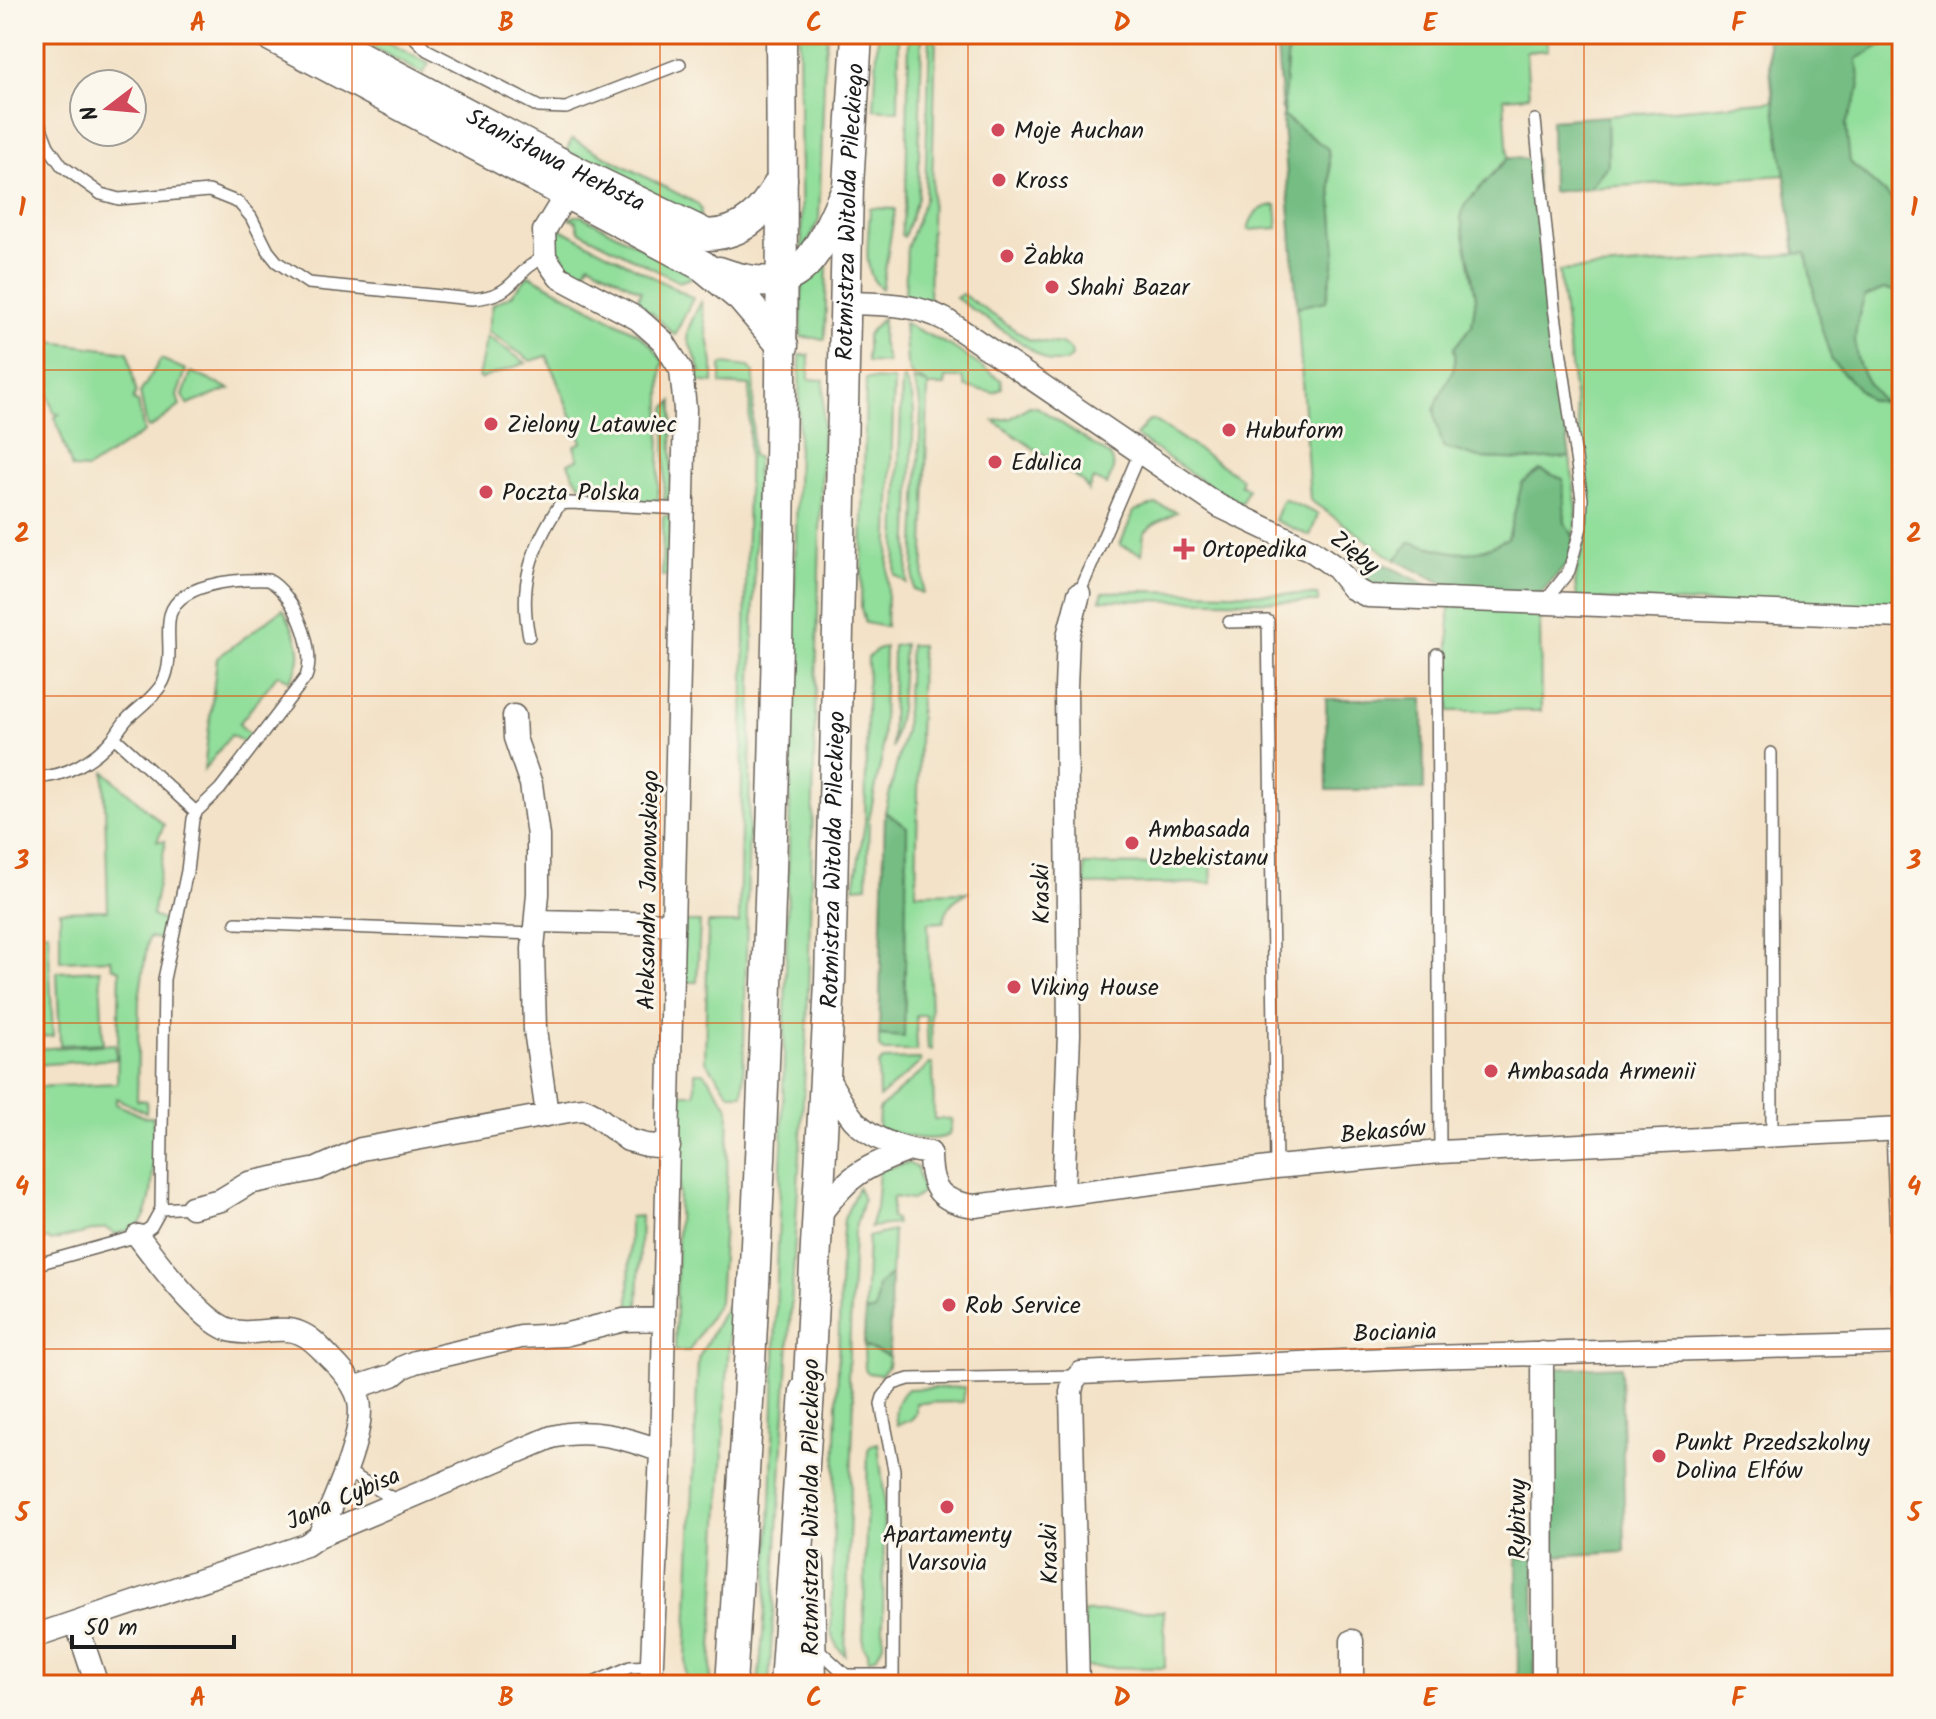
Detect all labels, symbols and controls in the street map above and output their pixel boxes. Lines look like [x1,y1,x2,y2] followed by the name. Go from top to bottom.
[190,3,206,45] text: A
[498,3,514,45] text: B
[806,3,822,45] text: C
[1113,3,1131,45] text: D
[1423,3,1439,45] text: E
[1731,3,1747,45] text: F
[826,62,876,361] street label: Rotmistrza Witolda Pileckiego
[68,68,148,148] north arrow
[459,98,652,223] street label: Stanisława Herbsta
[72,101,110,124] text: N
[1014,112,1144,151] place label: Moje Auchan
[989,121,1007,139] marker: Moje Auchan
[1015,162,1068,201] place label: Kross
[990,171,1008,189] marker: Kross
[18,188,26,230] text: 1
[1910,188,1918,230] text: 1
[1023,238,1084,277] place label: Żabka
[998,247,1016,265] marker: Żabka
[1068,269,1191,308] place label: Shahi Bazar
[1043,278,1061,296] marker: Shahi Bazar
[507,406,677,445] place label: Zielony Latawiec
[1245,412,1344,451] place label: Hubuform
[482,415,500,433] marker: Zielony Latawiec
[1220,421,1238,439] marker: Hubuform
[1011,444,1082,483] place label: Edulica
[986,453,1004,471] marker: Edulica
[502,474,640,513] place label: Poczta Polska
[477,483,495,501] marker: Poczta Polska
[14,514,30,556] text: 2
[1906,514,1922,556] text: 2
[1320,521,1388,586] street label: Zięby
[1202,531,1307,570] place label: Ortopedika
[1173,538,1195,560] marker: Ortopedika
[811,710,857,1010] street label: Rotmistrza Witolda Pileckiego
[628,769,671,1010] street label: Aleksandra Janowskiego
[1148,811,1269,878] place label: Ambasada Uzbekistanu
[1123,834,1141,852] marker: Ambasada Uzbekistanu
[14,841,29,883] text: 3
[1906,841,1921,883] text: 3
[1022,862,1063,925] street label: Kraski
[1030,969,1159,1008] place label: Viking House
[1005,978,1023,996] marker: Viking House
[1507,1053,1697,1092] place label: Ambasada Armenii
[1482,1062,1500,1080] marker: Ambasada Armenii
[1339,1109,1428,1156] street label: Bekasów
[15,1167,29,1209] text: 4
[1907,1167,1921,1209] text: 4
[965,1287,1081,1326] place label: Rob Service
[940,1296,958,1314] marker: Rob Service
[1353,1313,1437,1354] street label: Bociania
[792,1358,831,1656] street label: Rotmistrza Witolda Pileckiego
[1675,1424,1870,1491] place label: Punkt Przedszkolny Dolina Elfów
[1650,1447,1668,1465] marker: Punkt Przedszkolny Dolina Elfów
[280,1457,407,1542] street label: Jana Cybisa
[1499,1478,1538,1559] street label: Rybitwy
[14,1493,30,1535] text: 5
[1906,1493,1922,1535] text: 5
[938,1498,956,1516] marker: Apartamenty Varsovia
[882,1516,1012,1583] place label: Apartamenty Varsovia
[1030,1522,1071,1585] street label: Kraski
[72,1599,234,1649] scale bar
[84,1609,138,1648] text: 50 m
[190,1678,206,1719] text: A
[498,1678,514,1719] text: B
[806,1678,822,1719] text: C
[1113,1678,1131,1719] text: D
[1423,1678,1439,1719] text: E
[1731,1678,1747,1719] text: F

